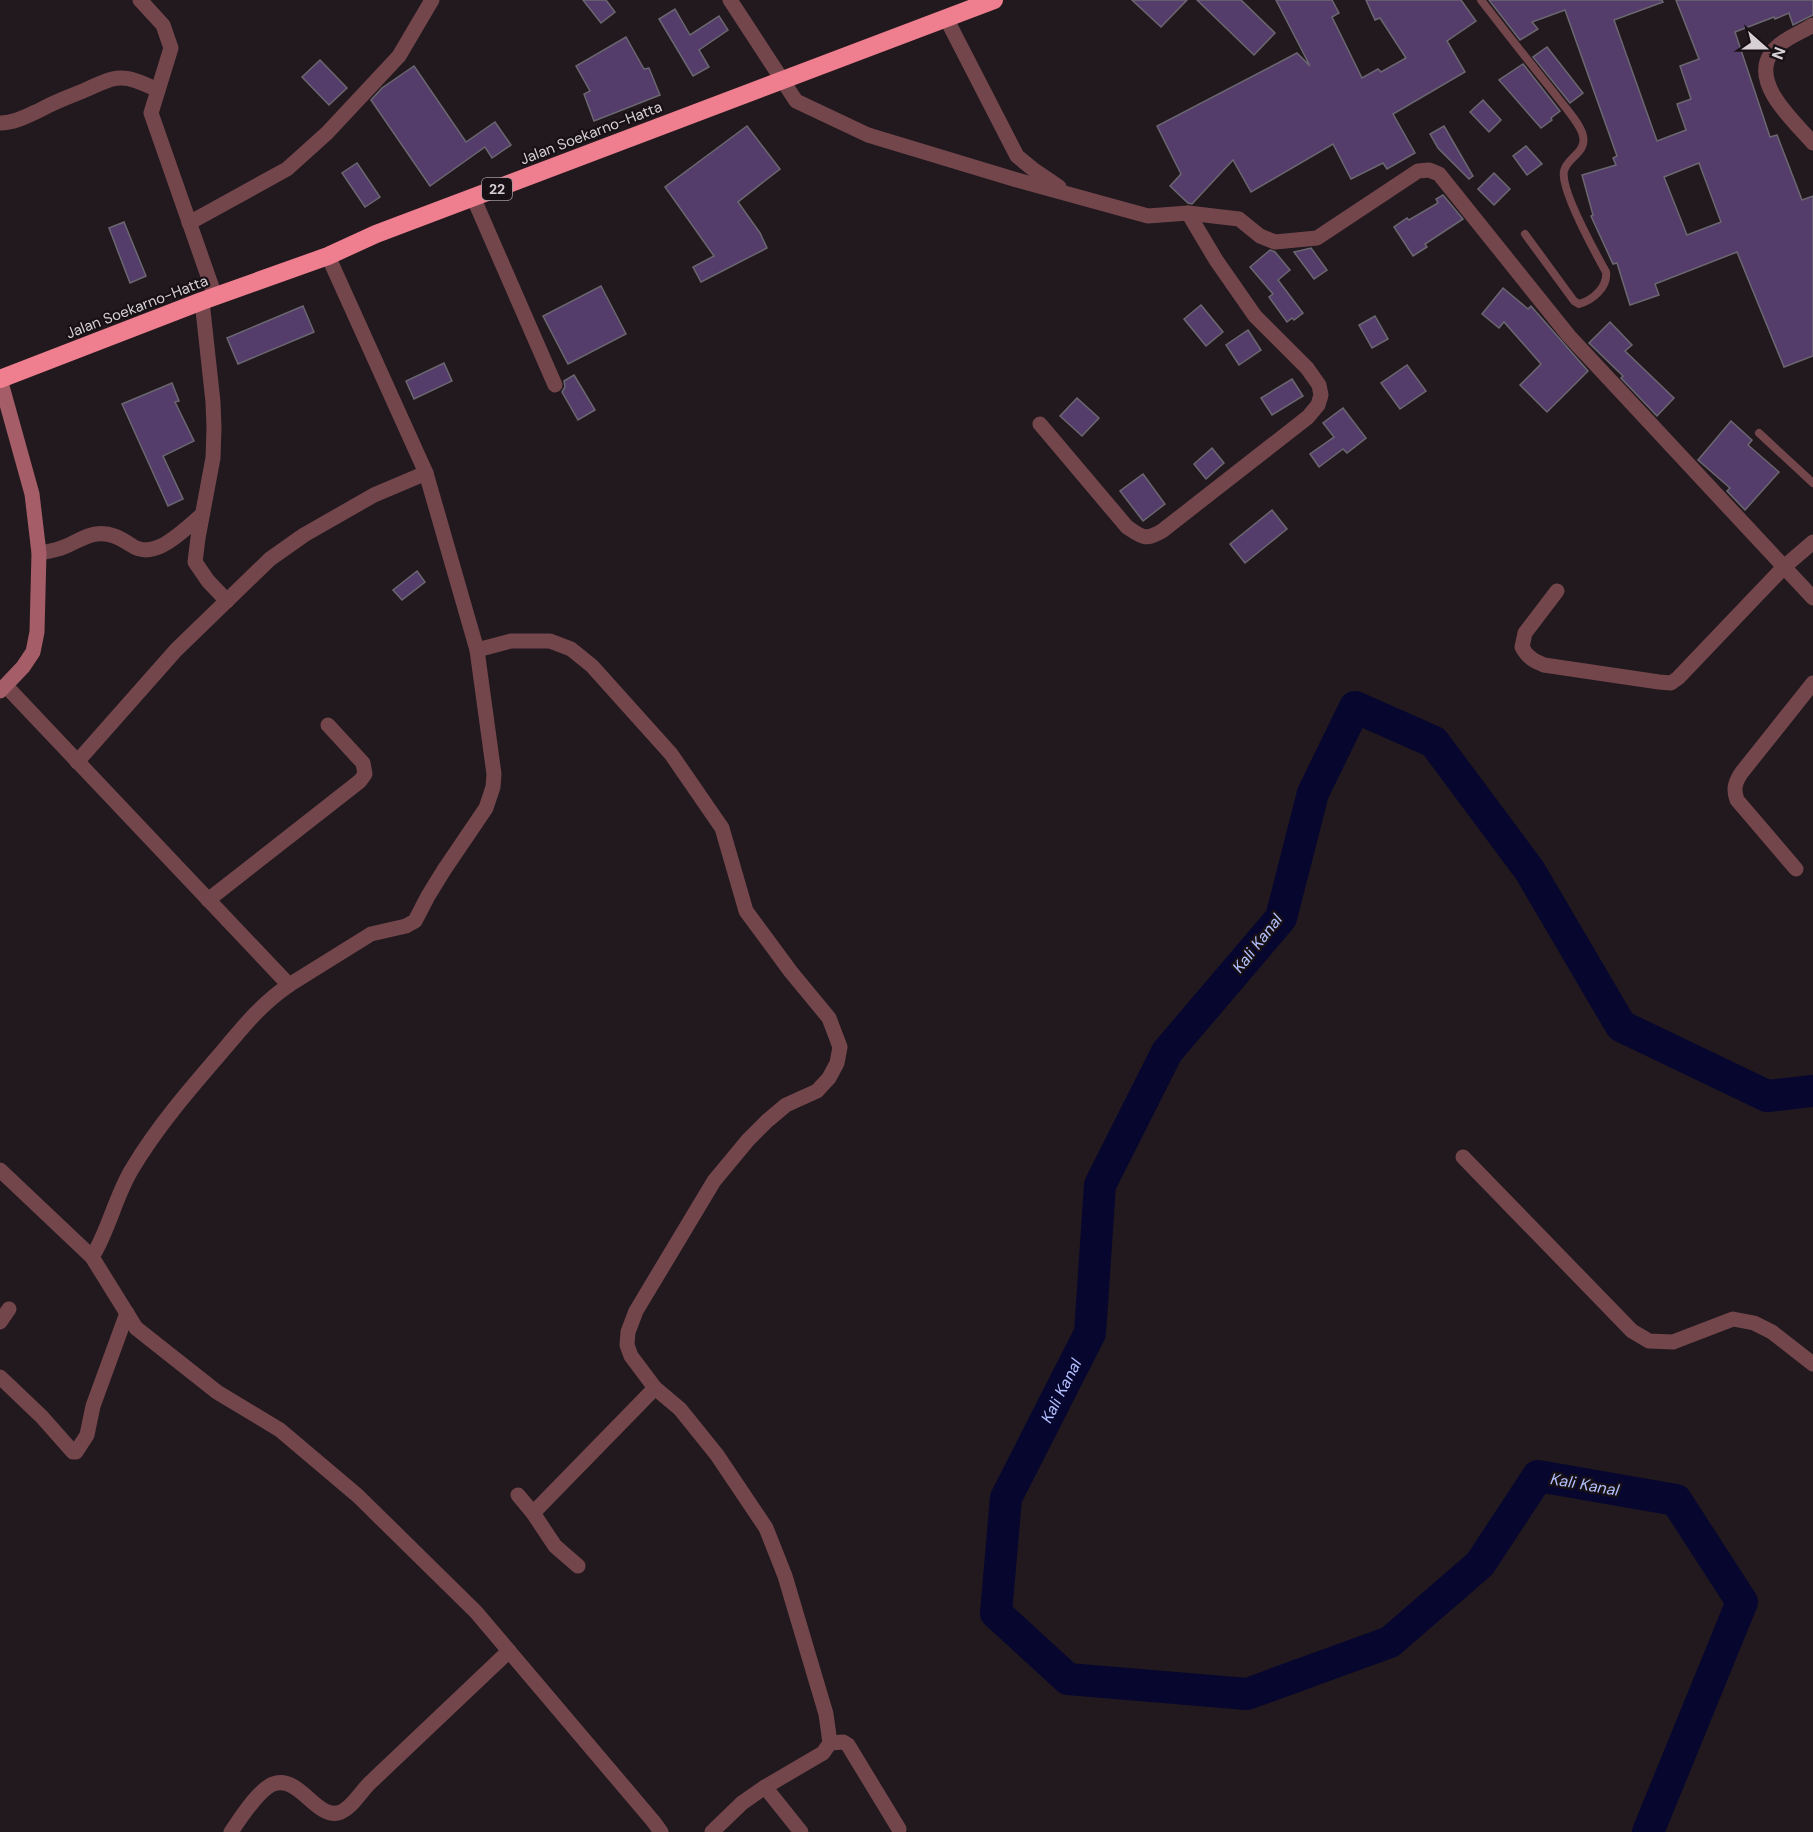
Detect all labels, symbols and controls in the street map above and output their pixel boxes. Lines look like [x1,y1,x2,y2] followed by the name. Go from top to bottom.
[1735,18,1795,78] north arrow
[1767,44,1790,62] text: N
[517,97,665,169] street label: Jalan Soekarno-Hatta
[482,178,512,200] road number: 22
[63,271,211,343] street label: Jalan Soekarno-Hatta
[1228,909,1287,977] water label: Kali Kanal
[1036,1355,1086,1426] water label: Kali Kanal
[1549,1468,1621,1501] water label: Kali Kanal

